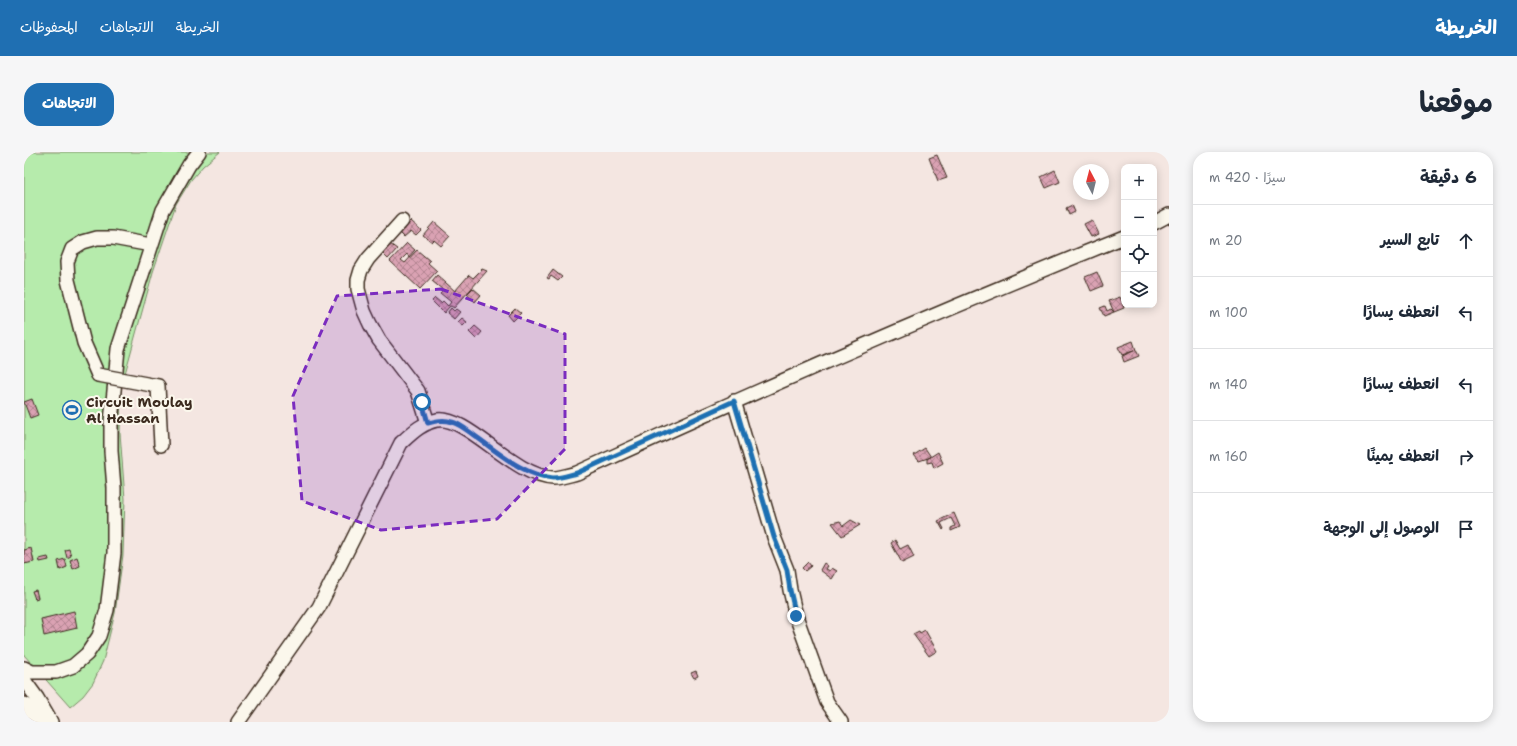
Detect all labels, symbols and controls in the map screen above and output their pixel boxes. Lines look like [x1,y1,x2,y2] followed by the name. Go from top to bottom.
[1435,15,1497,40] text: الخريطة
[20,18,78,36] text: المحفوظات
[100,18,154,36] text: الاتجاهات
[176,18,219,36] text: الخريطة
[24,83,114,126] button: الاتجاهات
[1419,83,1493,121] text: موقعنا
[1073,164,1109,200] north arrow
[1121,164,1157,308] map controls
[1121,164,1157,200] button: +
[1420,166,1477,188] text: 6 دقيقة
[1209,169,1286,186] text: سيرًا · 420 m
[1121,200,1157,236] button: −
[1380,230,1439,250] text: تابع السير
[1455,230,1477,252] icon: ahead
[1209,232,1242,249] text: 20 m
[1121,236,1157,272] button: locate
[1121,272,1157,308] button: layers
[1363,302,1439,322] text: انعطف يسارًا
[1455,302,1477,324] icon: left
[1209,304,1248,321] text: 100 m
[1363,374,1439,394] text: انعطف يسارًا
[1455,374,1477,396] icon: left
[1209,376,1248,393] text: 140 m
[86,393,193,427] place label: Circuit Moulay Al Hassan
[413,393,431,411] route start
[61,399,83,421] sports icon: Circuit Moulay Al Hassan
[1367,446,1439,466] text: انعطف يمينًا
[1455,446,1477,468] icon: right
[1209,448,1248,465] text: 160 m
[1323,518,1439,538] text: الوصول إلى الوجهة
[1455,518,1477,540] icon: arrive
[787,607,805,625] route end

